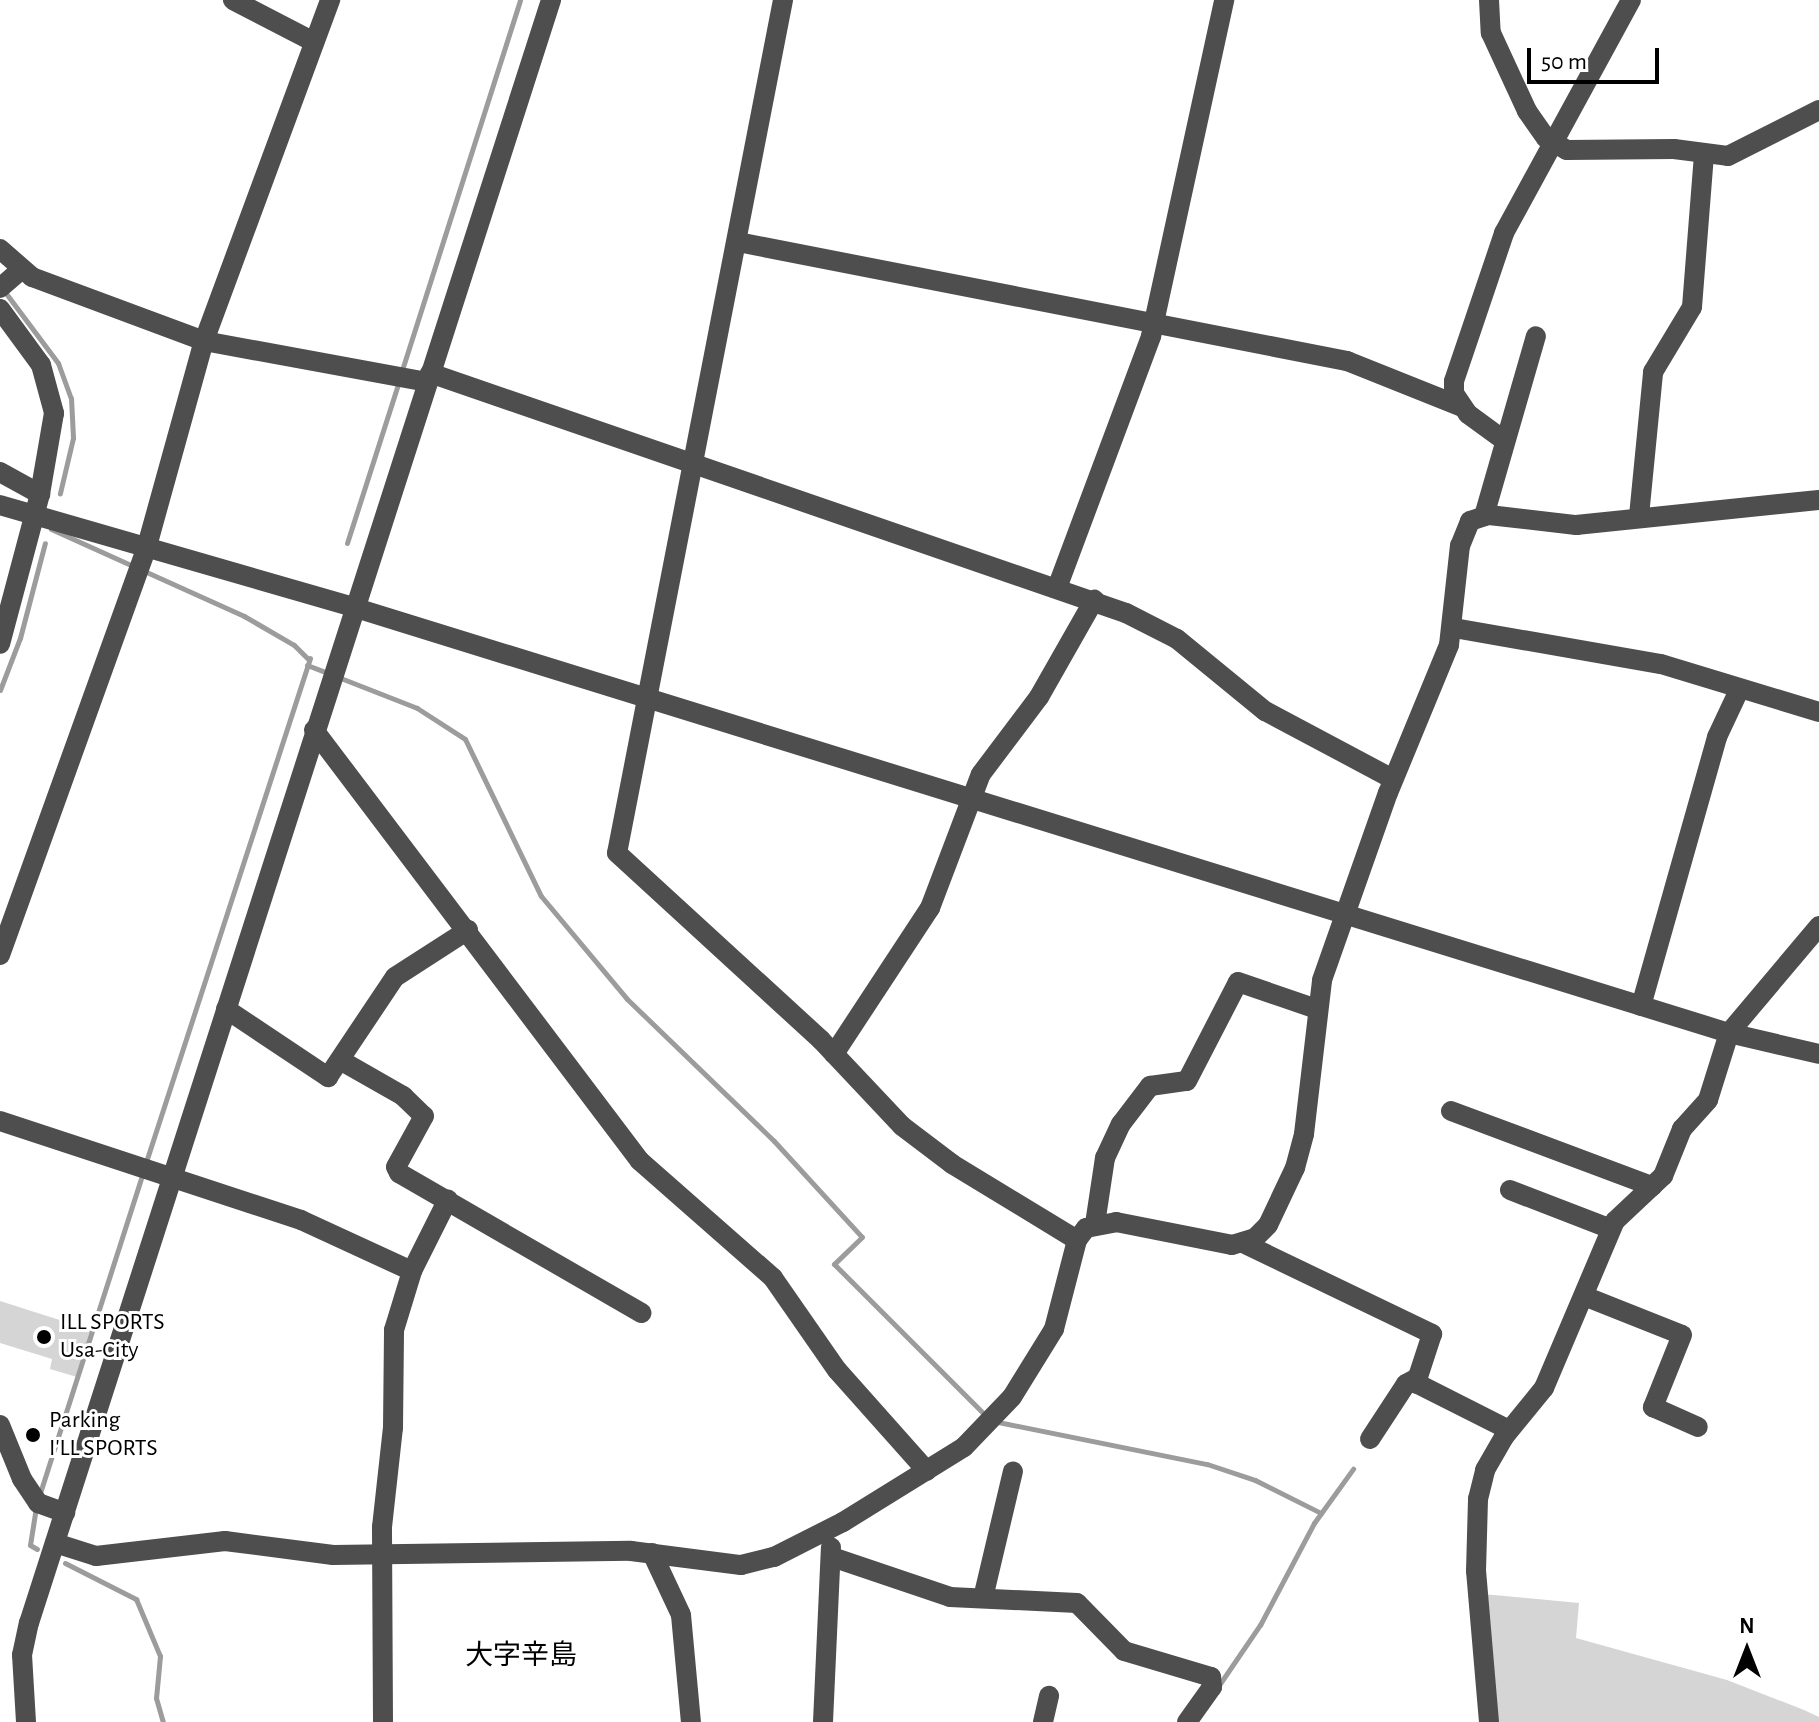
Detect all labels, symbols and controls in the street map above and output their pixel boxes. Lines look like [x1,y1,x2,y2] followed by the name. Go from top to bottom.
[1531,32,1663,82] scale bar
[1541,50,1587,74] text: 50 m
[60,1309,165,1365] place label: ILL SPORTS Usa-City
[35,1328,53,1346] marker: ILL SPORTS Usa-City
[49,1407,158,1463] place label: Parking I'LL SPORTS
[24,1426,42,1444] marker: Parking I'LL SPORTS
[1707,1610,1787,1690] north arrow
[1739,1615,1755,1637] text: N
[465,1639,577,1673] district label: 大字辛島

